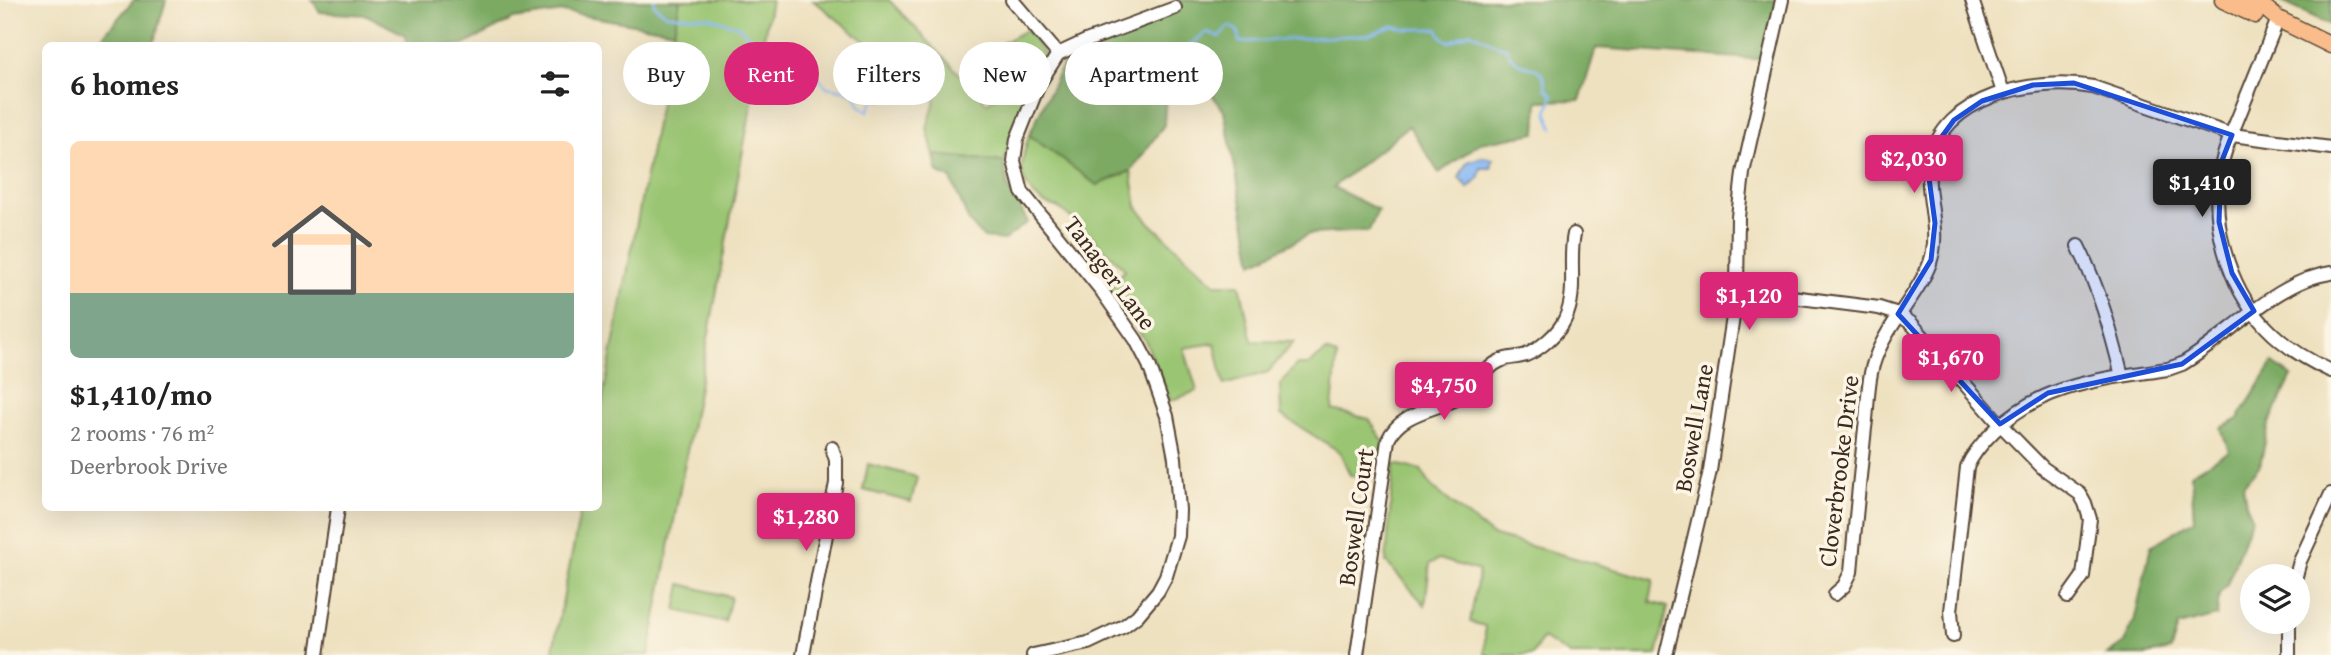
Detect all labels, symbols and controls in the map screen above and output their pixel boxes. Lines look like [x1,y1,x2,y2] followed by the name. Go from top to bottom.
[623,42,710,105] chip: Buy
[724,42,819,105] chip: Rent
[833,42,945,105] chip: Filters
[959,42,1051,105] chip: New
[1065,42,1223,105] chip: Apartment
[70,62,179,106] text: 6 homes
[536,65,574,103] icon: filters
[1857,136,1971,195] pin: $2,030
[1881,141,1947,174] text: $2,030
[2145,160,2259,219] pin: $1,410
[2169,165,2235,198] text: $1,410
[259,187,385,313] icon: home
[1056,208,1165,337] street label: Tanager Lane
[1692,272,1806,332] pin: $1,120
[1716,278,1782,311] text: $1,120
[1894,334,2008,394] pin: $1,670
[1918,340,1984,373] text: $1,670
[1665,361,1722,495] street label: Boswell Lane
[1387,362,1501,422] pin: $4,750
[1411,368,1477,401] text: $4,750
[70,372,212,416] text: $1,410/mo
[1809,373,1868,569] street label: Cloverbrooke Drive
[70,416,214,449] text: 2 rooms · 76 m²
[1329,445,1383,588] street label: Boswell Court
[70,449,228,482] text: Deerbrook Drive
[749,494,863,553] pin: $1,280
[773,499,839,532] text: $1,280
[2240,564,2310,634] map controls
[2240,564,2310,634] button: layers

